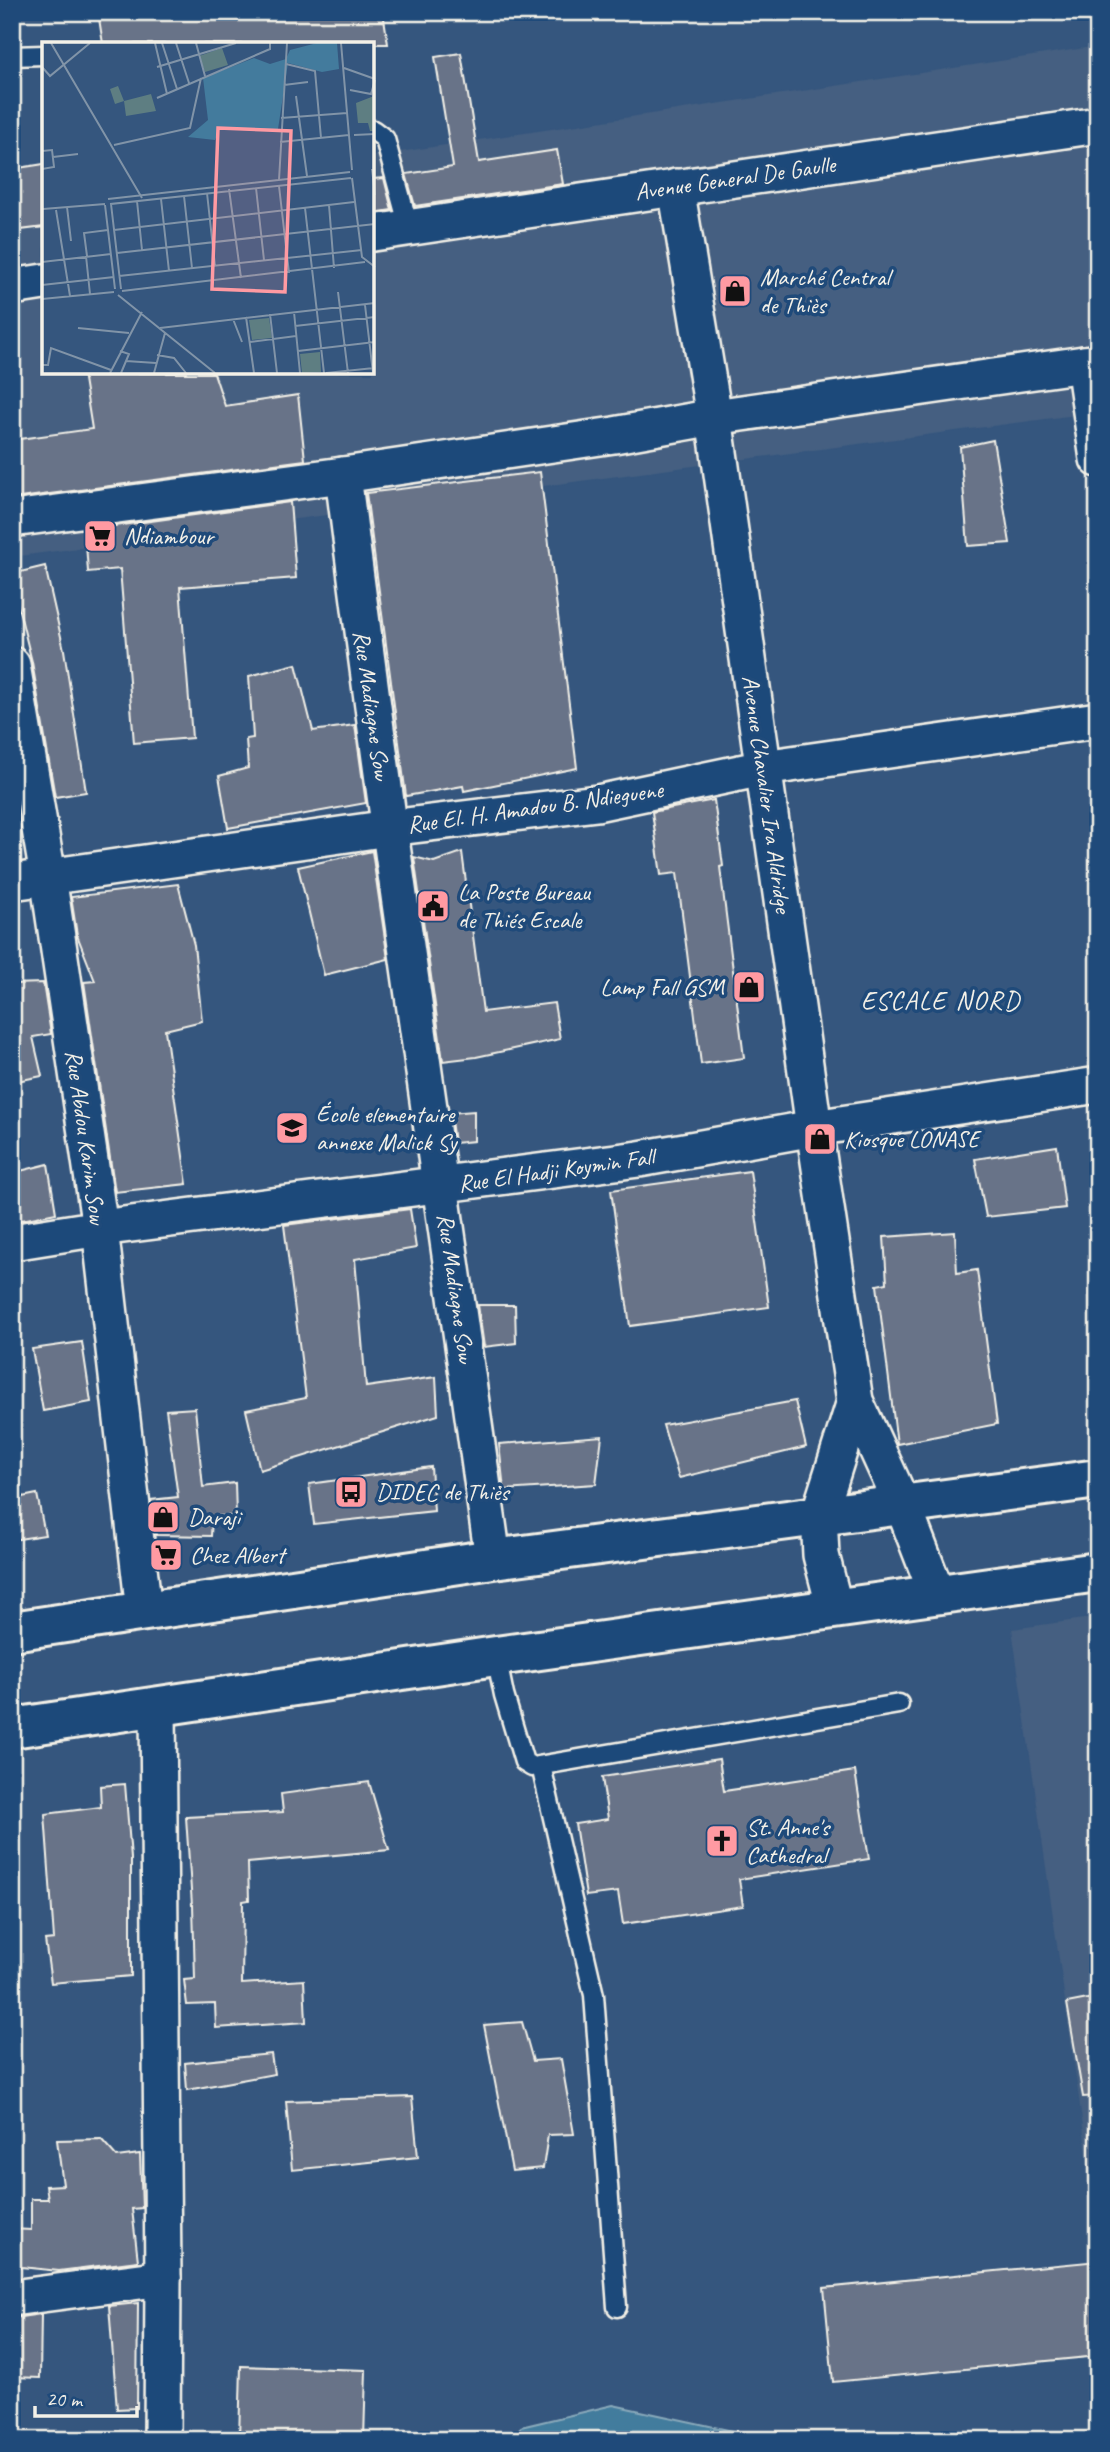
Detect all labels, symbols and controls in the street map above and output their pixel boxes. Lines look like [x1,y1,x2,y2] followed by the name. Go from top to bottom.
[42,42,374,374] inset map
[633,149,839,207] street label: Avenue General De Gaulle
[760,262,893,320] place label: Marché Central de Thiès
[716,272,754,310] shop icon: Marché Central de Thiès
[81,517,119,555] supermarket icon: Ndiambour
[124,521,215,551] place label: Ndiambour
[347,628,398,783] street label: Rue Madiagne Sow
[735,673,799,917] street label: Avenue Chavalier Ira Aldridge
[405,774,667,840] street label: Rue El. H. Amadou B. Ndieguene
[458,877,592,935] place label: La Poste Bureau de Thiés Escale
[414,887,452,925] public building icon: La Poste Bureau de Thiés Escale
[730,968,768,1006] shop icon: Lamp Fall GSM
[600,972,726,1002] place label: Lamp Fall GSM
[861,984,1021,1017] district label: ESCALE NORD
[59,1048,113,1228] street label: Rue Abdou Karim Sow
[316,1099,458,1157] place label: École elementaire annexe Malick Sy
[273,1109,311,1147] school or university icon: École elementaire annexe Malick Sy
[801,1120,839,1158] shop icon: Kiosque LONASE
[844,1124,982,1154] place label: Kiosque LONASE
[456,1141,660,1199] street label: Rue El Hadji Koymin Fall
[431,1211,482,1366] street label: Rue Madiagne Sow
[332,1473,370,1511] bus stop icon: DIDEC de Thiès
[376,1477,511,1507] place label: DIDEC de Thiès
[144,1498,182,1536] shop icon: Daraji
[188,1502,244,1532] place label: Daraji
[147,1536,185,1574] supermarket icon: Chez Albert
[190,1540,288,1570] place label: Chez Albert
[746,1812,832,1870] place label: St. Anne's Cathedral
[703,1822,741,1860] church icon: St. Anne's Cathedral
[35,2375,136,2419] scale bar
[46,2386,84,2412] text: 20 m

